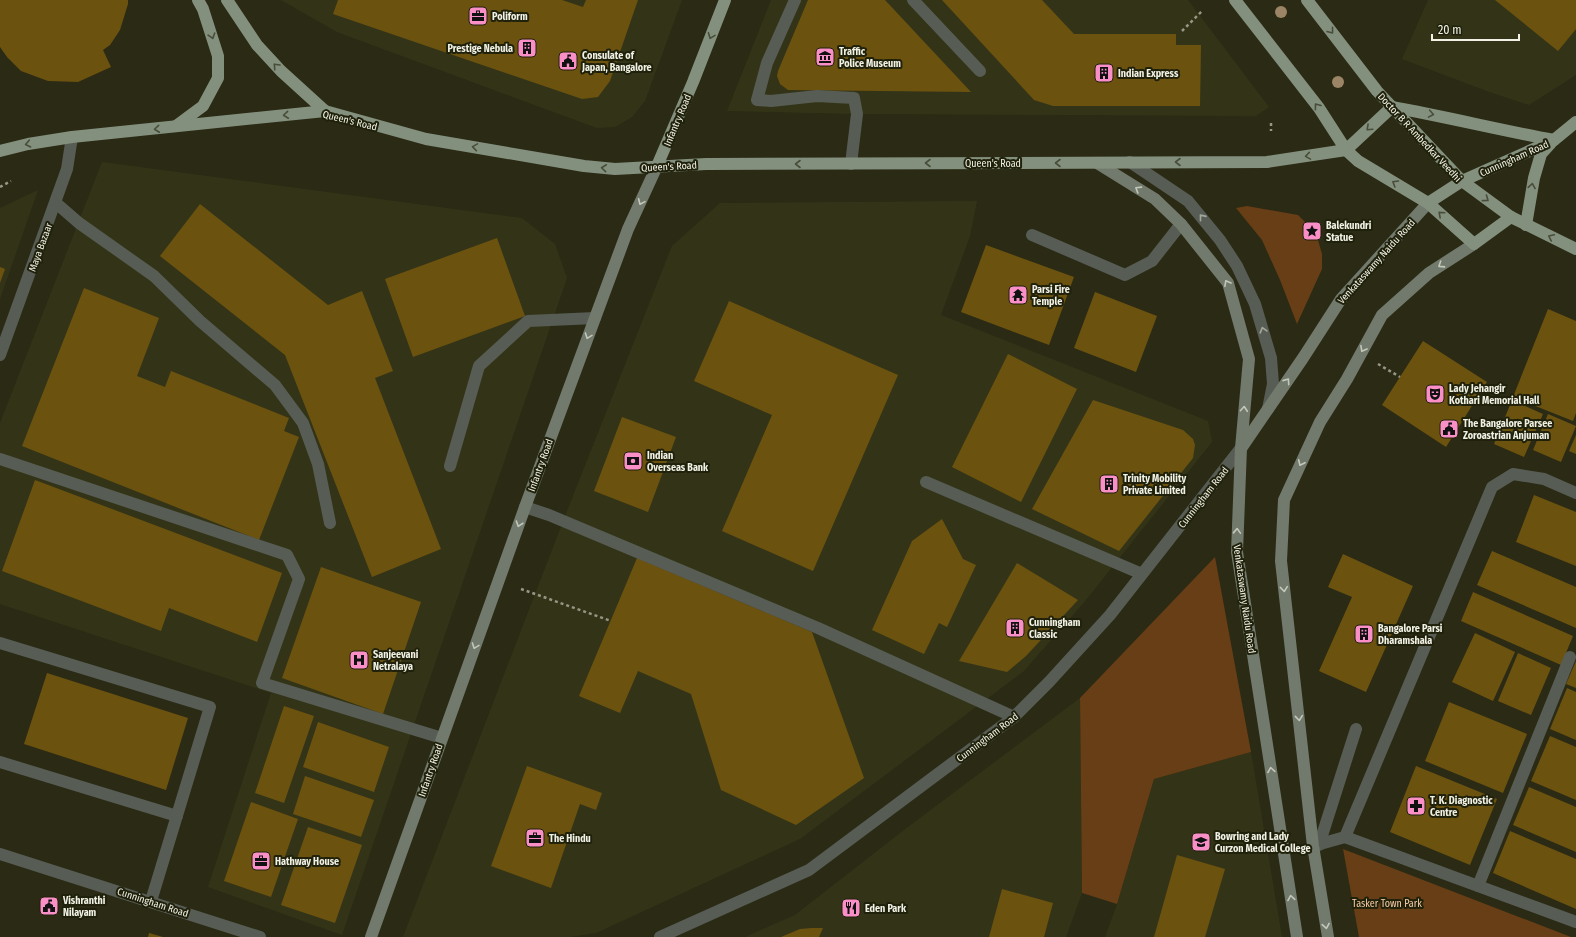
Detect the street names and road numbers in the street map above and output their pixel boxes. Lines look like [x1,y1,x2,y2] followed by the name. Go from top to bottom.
[1375,91,1464,185] street label: Doctor B R Ambedkar Veedhi
[662,93,694,148] street label: Infantry Road
[321,108,378,134] street label: Queen's Road
[1478,138,1551,179] street label: Cunningham Road
[965,158,1021,170] street label: Queen's Road
[641,160,697,174] street label: Queen's Road
[1336,217,1418,306] street label: Venkataswamy Naidu Road
[27,221,55,273] street label: Maya Bazaar
[526,437,556,493] street label: Infantry Road
[1176,465,1231,531] street label: Cunningham Road
[1230,544,1258,654] street label: Venkataswamy Naidu Road
[954,711,1021,765] street label: Cunningham Road
[416,742,446,798] street label: Infantry Road
[116,886,190,920] street label: Cunningham Road

